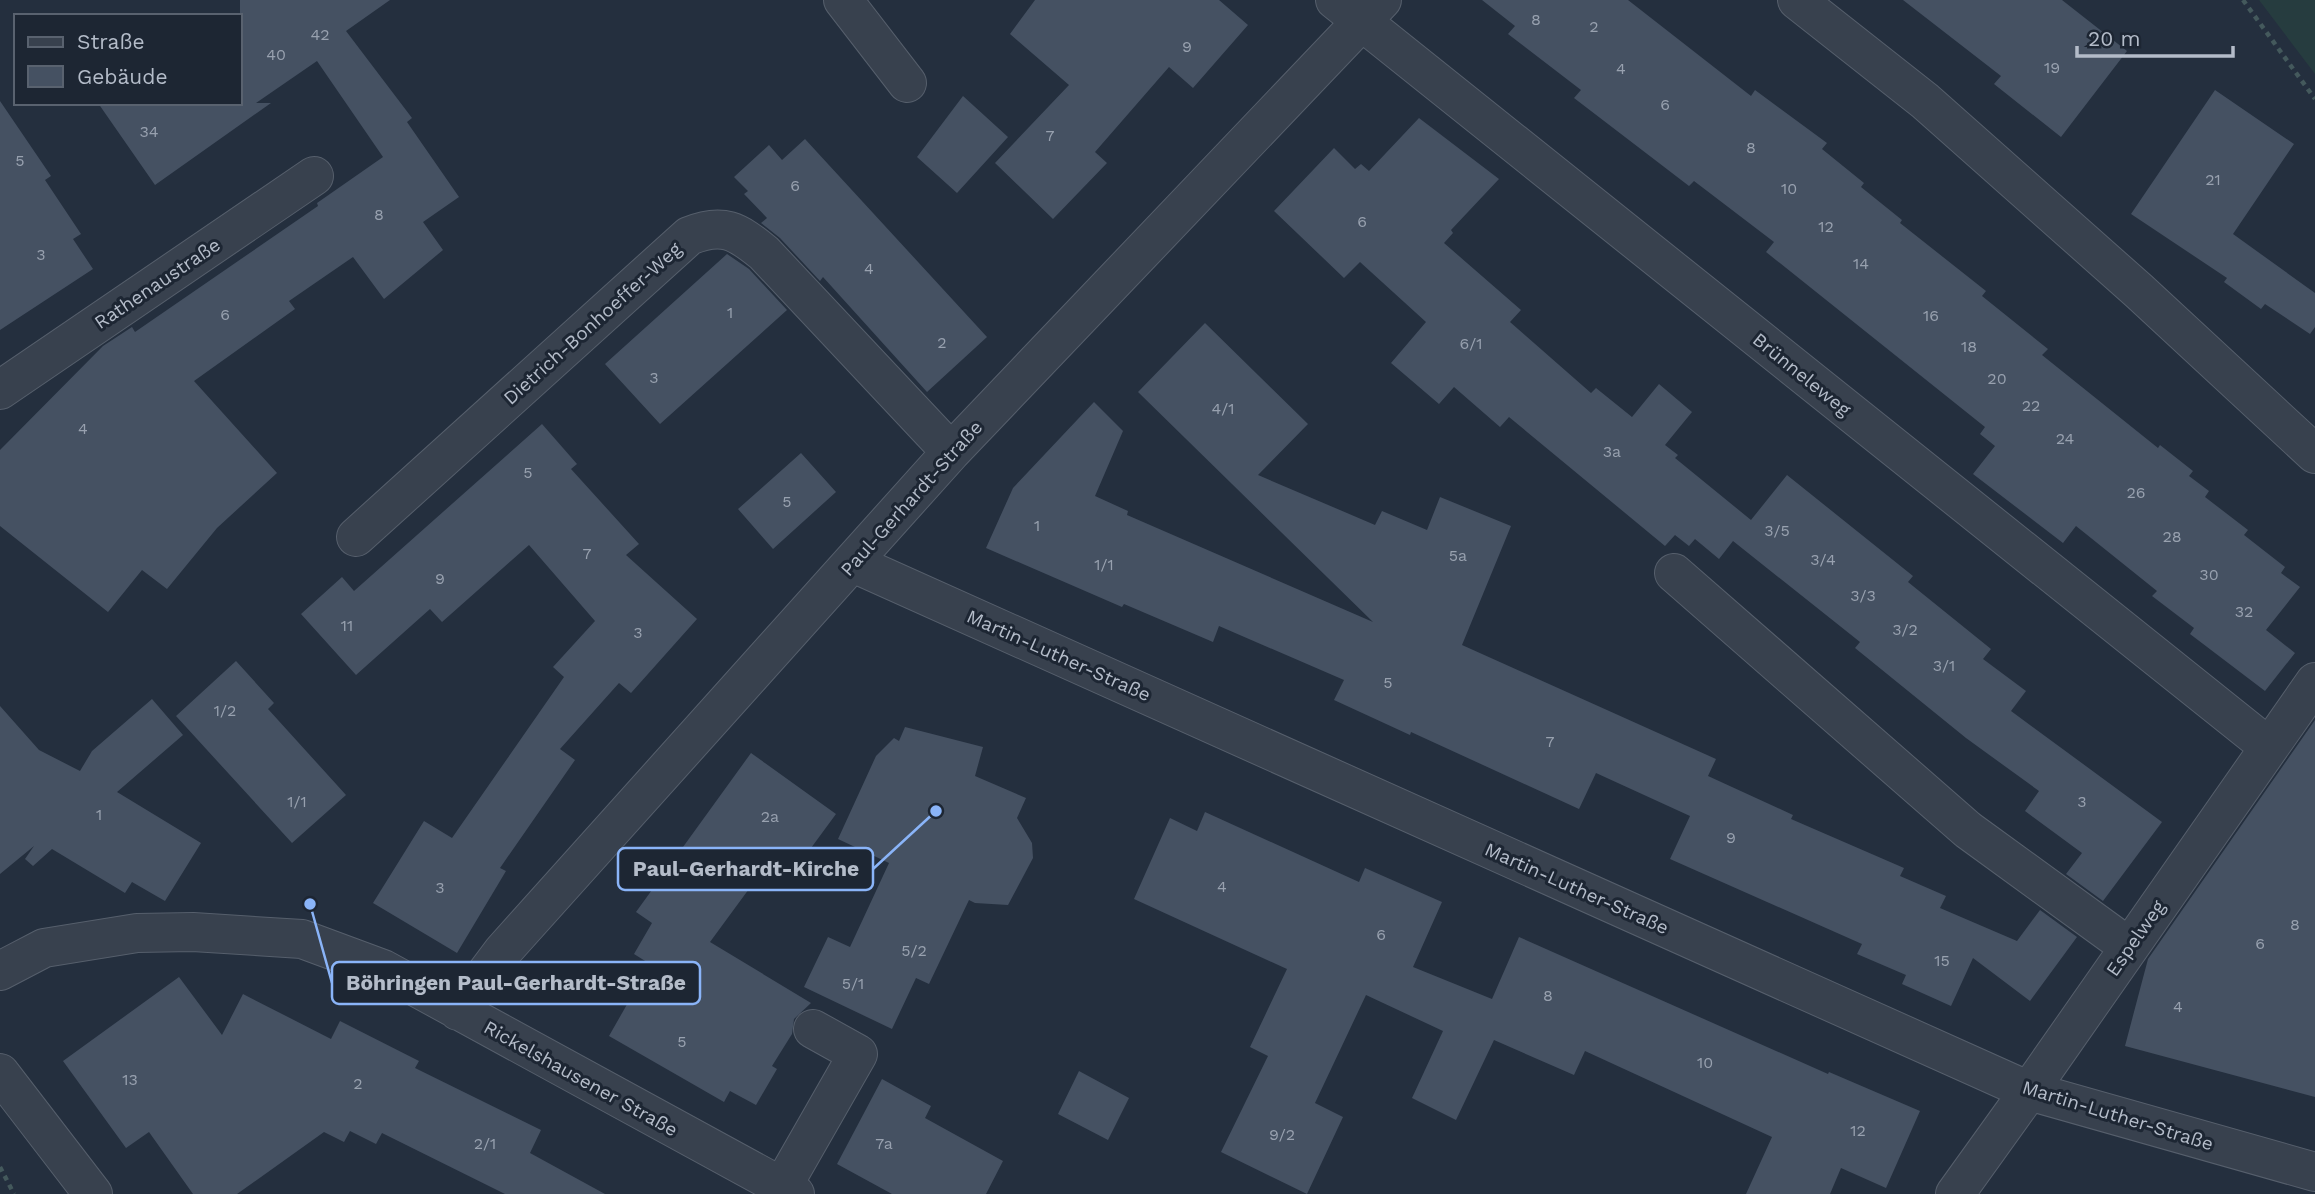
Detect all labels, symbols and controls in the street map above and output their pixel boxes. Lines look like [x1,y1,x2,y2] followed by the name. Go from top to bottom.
[1531,10,1541,29] house number: 8
[14,14,242,105] legend
[2077,14,2233,58] scale bar
[1589,17,1599,36] house number: 2
[310,25,330,44] house number: 42
[2088,26,2140,51] text: 20 m
[77,29,145,54] text: Straße
[1182,37,1192,56] house number: 9
[266,45,286,64] house number: 40
[2044,58,2060,77] house number: 19
[1616,59,1626,78] house number: 4
[77,64,168,89] text: Gebäude
[1660,95,1670,114] house number: 6
[139,122,159,141] house number: 34
[1046,126,1055,145] house number: 7
[1746,138,1756,157] house number: 8
[15,151,25,170] house number: 5
[2205,170,2221,189] house number: 21
[790,176,800,195] house number: 6
[1781,179,1797,198] house number: 10
[374,205,384,224] house number: 8
[1357,212,1367,231] house number: 6
[1818,217,1834,236] house number: 12
[90,233,225,334] street label: Rathenaustraße
[499,237,687,409] street label: Dietrich-Bonhoeffer-Weg
[36,245,46,264] house number: 3
[1853,254,1869,273] house number: 14
[864,259,874,278] house number: 4
[727,303,733,322] house number: 1
[220,305,230,324] house number: 6
[1923,306,1939,325] house number: 16
[1748,328,1856,422] street label: Brünneleweg
[937,333,947,352] house number: 2
[1460,334,1482,353] house number: 6/1
[1961,337,1977,356] house number: 18
[649,368,659,387] house number: 3
[1987,369,2007,388] house number: 20
[2022,396,2040,415] house number: 22
[1211,399,1235,418] house number: 4/1
[836,416,987,581] street label: Paul-Gerhardt-Straße
[78,419,88,438] house number: 4
[2056,429,2075,448] house number: 24
[1603,442,1621,461] house number: 3a
[523,463,533,482] house number: 5
[2126,483,2146,502] house number: 26
[782,492,792,511] house number: 5
[1034,516,1040,535] house number: 1
[1764,521,1790,540] house number: 3/5
[2162,527,2182,546] house number: 28
[583,544,592,563] house number: 7
[1449,546,1467,565] house number: 5a
[1810,550,1836,569] house number: 3/4
[1094,555,1114,574] house number: 1/1
[2199,565,2219,584] house number: 30
[435,569,445,588] house number: 9
[1850,586,1876,605] house number: 3/3
[2235,602,2253,621] house number: 32
[963,605,1154,706] street label: Martin-Luther-Straße
[341,616,353,635] house number: 11
[1892,620,1918,639] house number: 3/2
[633,623,643,642] house number: 3
[1933,656,1955,675] house number: 3/1
[1383,673,1393,692] house number: 5
[214,701,236,720] house number: 1/2
[1546,732,1555,751] house number: 7
[287,792,307,811] house number: 1/1
[2077,792,2087,811] house number: 3
[96,805,102,824] house number: 1
[761,807,779,826] house number: 2a
[1726,828,1736,847] house number: 9
[1481,838,1672,939] street label: Martin-Luther-Straße
[618,848,873,890] callout: Paul-Gerhardt-Kirche
[633,856,859,881] text: Paul-Gerhardt-Kirche
[1217,877,1227,896] house number: 4
[435,878,445,897] house number: 3
[2101,895,2170,981] street label: Espelweg
[2290,915,2300,934] house number: 8
[1376,925,1386,944] house number: 6
[2255,934,2265,953] house number: 6
[901,941,927,960] house number: 5/2
[1934,951,1950,970] house number: 15
[332,962,700,1004] callout: Böhringen Paul-Gerhardt-Straße
[346,970,686,995] text: Böhringen Paul-Gerhardt-Straße
[842,974,864,993] house number: 5/1
[1543,986,1553,1005] house number: 8
[2173,997,2183,1016] house number: 4
[480,1015,682,1141] street label: Rickelshausener Straße
[677,1032,687,1051] house number: 5
[1697,1053,1713,1072] house number: 10
[122,1070,138,1089] house number: 13
[353,1074,363,1093] house number: 2
[2019,1075,2216,1156] street label: Martin-Luther-Straße
[1850,1121,1866,1140] house number: 12
[1269,1125,1295,1144] house number: 9/2
[474,1134,496,1153] house number: 2/1
[875,1134,893,1153] house number: 7a

